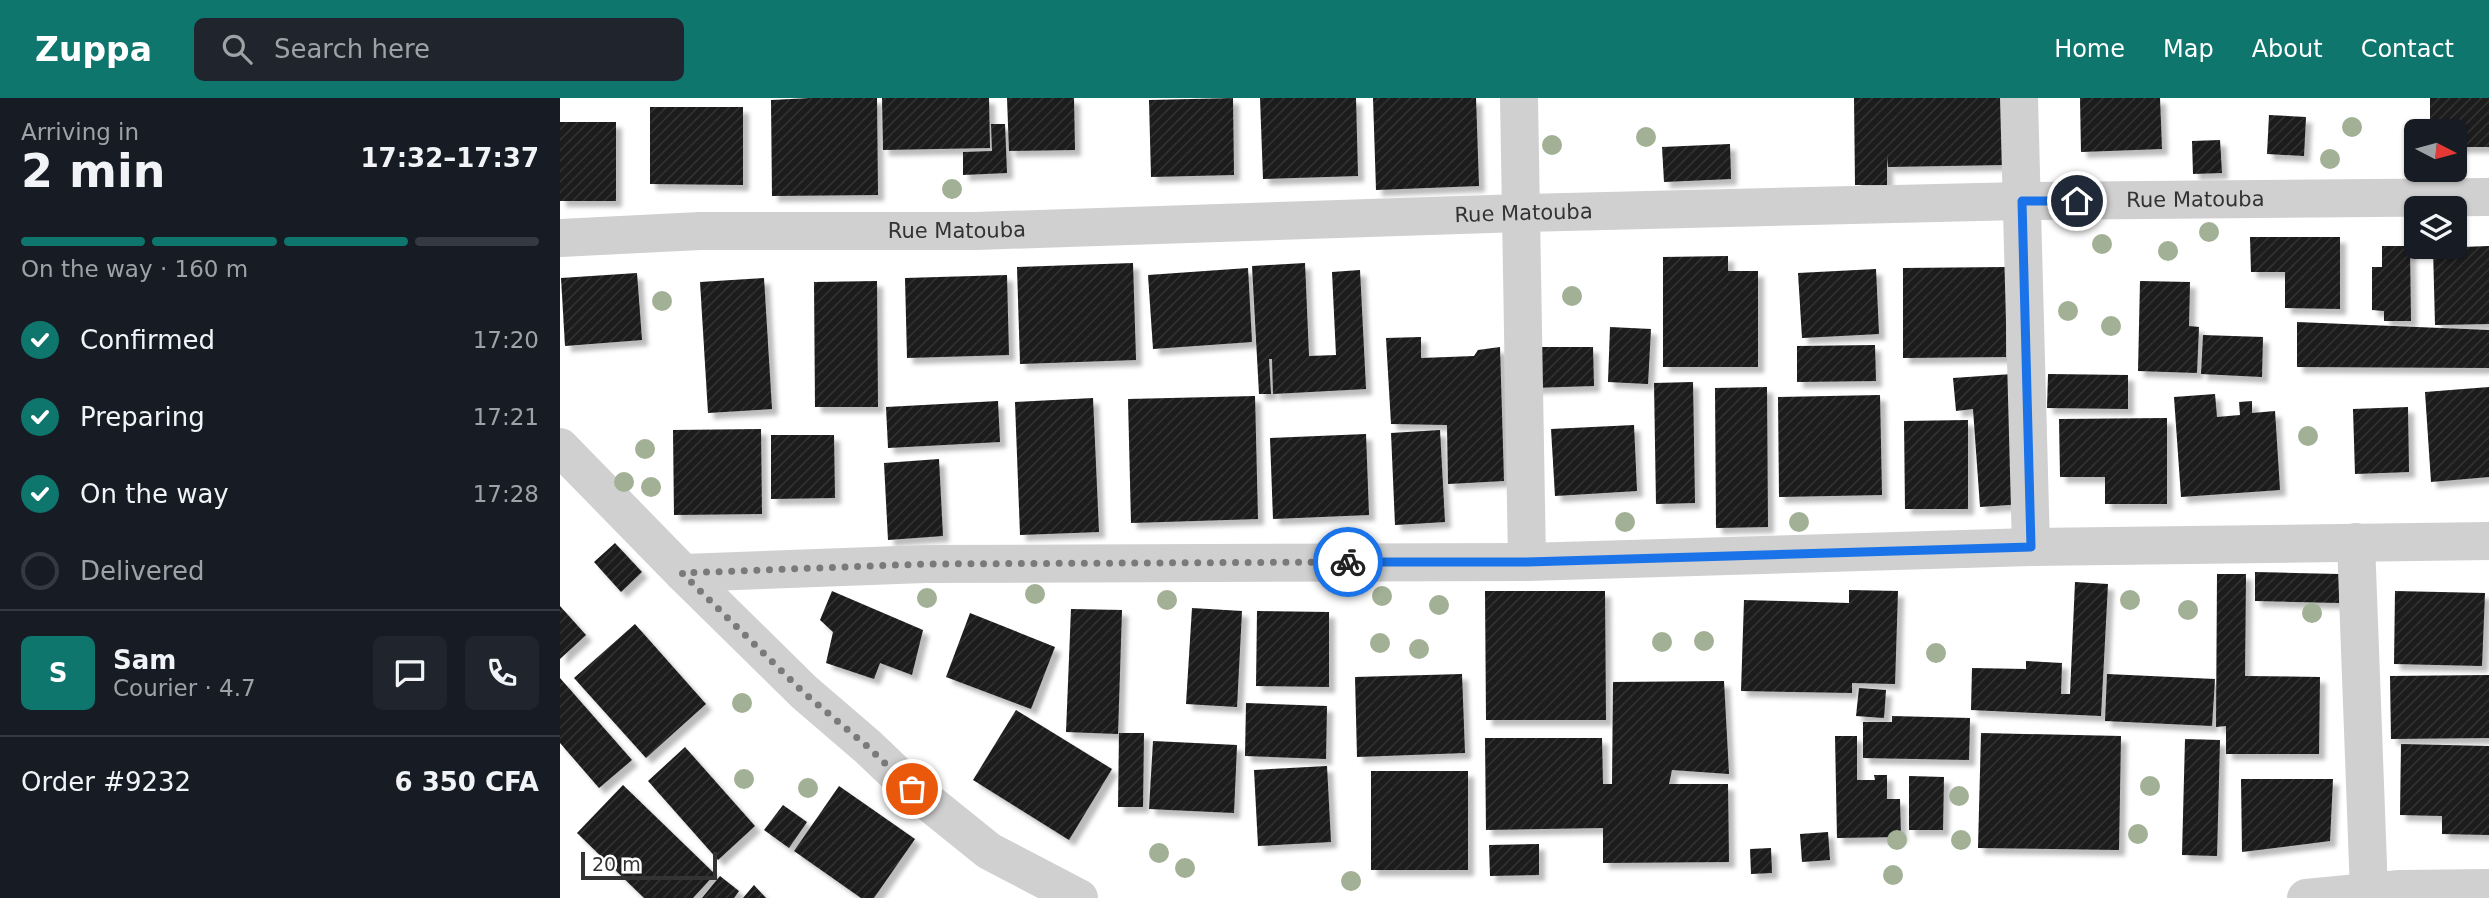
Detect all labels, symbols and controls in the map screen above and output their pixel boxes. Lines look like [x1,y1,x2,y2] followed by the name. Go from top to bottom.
[194,18,684,81] search box
[35,30,152,69] text: Zuppa
[218,30,256,68] icon: search
[274,34,430,64] text: Search here
[2054,35,2125,63] text: Home
[2163,35,2214,63] text: Map
[2252,35,2323,63] text: About
[2361,35,2454,63] text: Contact
[21,119,139,145] text: Arriving in
[2404,119,2468,182] north arrow
[2404,119,2467,259] map controls
[360,143,539,173] text: 17:32–17:37
[21,144,165,198] text: 2 min
[2047,171,2107,231] pin
[2058,182,2096,220] icon: home
[2126,187,2265,212] street label: Rue Matouba
[2404,196,2467,259] button: layers
[1454,199,1593,227] street label: Rue Matouba
[888,217,1026,243] street label: Rue Matouba
[21,256,248,282] text: On the way · 160 m
[21,321,59,359] icon: check
[80,325,215,355] text: Confirmed
[473,327,539,353] text: 17:20
[21,398,59,436] icon: check
[80,402,205,432] text: Preparing
[473,404,539,430] text: 17:21
[21,475,59,513] icon: check
[80,479,229,509] text: On the way
[473,481,539,507] text: 17:28
[1313,527,1383,597] courier
[1329,543,1367,581] icon: bike
[80,556,204,586] text: Delivered
[373,636,447,710] button: chat
[465,636,539,710] button: phone
[113,645,176,675] text: Sam
[49,658,67,688] text: S
[113,675,256,701] text: Courier · 4.7
[882,759,942,819] pin
[21,767,191,797] text: Order #9232
[395,767,539,797] text: 6 350 CFA
[893,770,931,808] icon: bag
[581,849,718,881] scale bar
[592,853,641,875] text: 20 m

